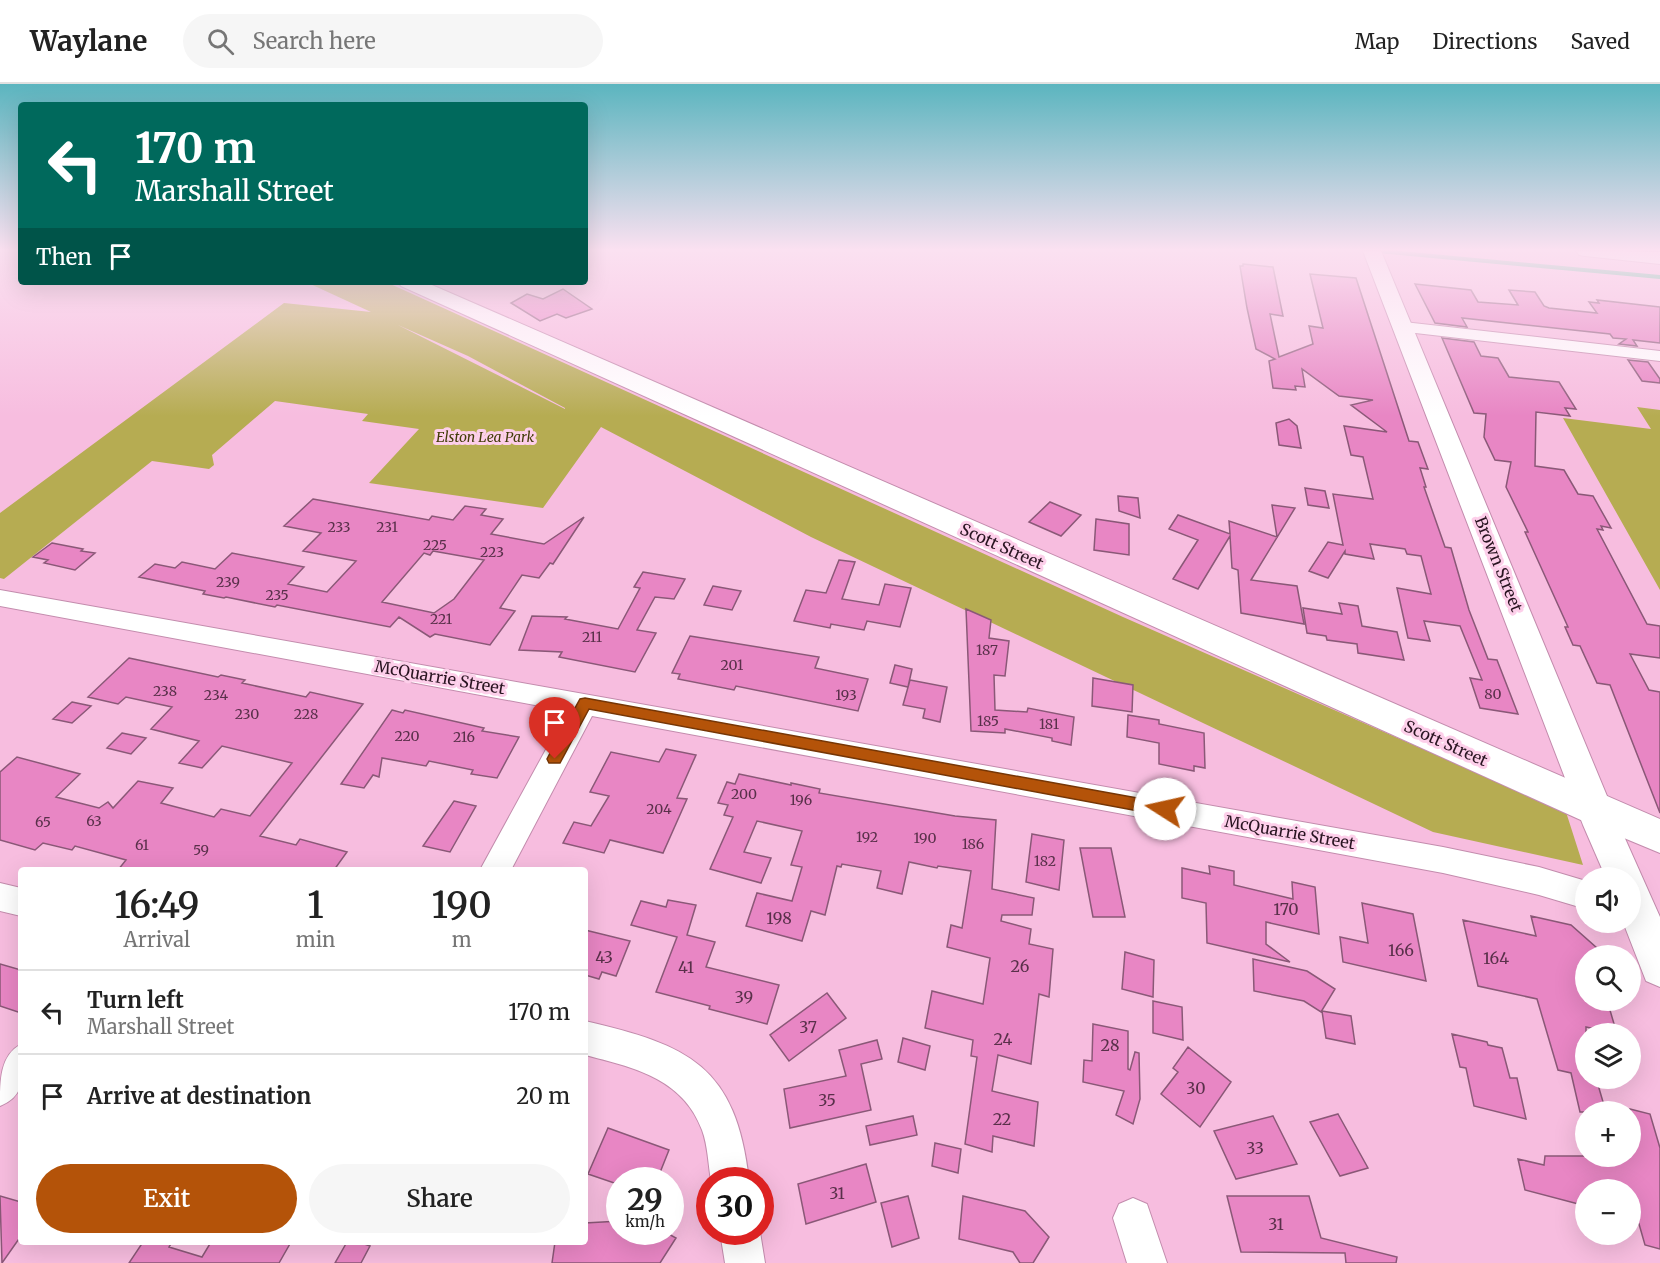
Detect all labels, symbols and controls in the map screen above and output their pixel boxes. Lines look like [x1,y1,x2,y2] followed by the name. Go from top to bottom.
[183,14,603,68] search box
[30,23,147,59] text: Waylane
[204,25,237,58] icon: search
[252,27,376,55] text: Search here
[1355,28,1399,55] text: Map
[1432,28,1537,55] text: Directions
[1570,28,1630,55] text: Saved
[135,122,256,174] text: 170 m
[36,126,114,204] icon: left
[135,174,334,208] text: Marshall Street
[104,240,137,273] icon: arrive
[36,243,92,271] text: Then
[436,428,534,446] park label: Elston Lea Park
[1471,514,1527,615] street label: Brown Street
[327,518,351,536] house number: 233
[376,518,398,536] house number: 231
[957,519,1047,574] street label: Scott Street
[423,536,447,554] house number: 225
[480,543,504,561] house number: 223
[216,573,240,591] house number: 239
[265,586,289,604] house number: 235
[430,610,452,628] house number: 221
[582,628,602,646] house number: 211
[976,641,998,659] house number: 187
[373,656,507,698] street label: McQuarrie Street
[721,656,743,674] house number: 201
[153,682,177,700] house number: 238
[1484,685,1502,703] house number: 80
[204,686,229,704] house number: 234
[835,686,857,704] house number: 193
[529,697,580,759] pin
[235,705,259,723] house number: 230
[294,705,318,723] house number: 228
[538,706,571,739] icon: arrive
[977,712,999,730] house number: 185
[1039,715,1059,733] house number: 181
[1401,716,1491,771] street label: Scott Street
[394,727,420,745] house number: 220
[453,728,475,746] house number: 216
[1133,777,1197,841] position arrow
[731,785,757,803] house number: 200
[790,791,812,809] house number: 196
[646,800,672,818] house number: 204
[1223,811,1357,853] street label: McQuarrie Street
[86,812,102,830] house number: 63
[35,813,51,831] house number: 65
[856,828,878,846] house number: 192
[913,829,937,847] house number: 190
[962,835,984,853] house number: 186
[135,836,149,854] house number: 61
[193,841,209,859] house number: 59
[1034,852,1056,870] house number: 182
[1575,867,1641,1245] map controls
[1575,867,1641,933] button: sound
[114,883,200,928] text: 16:49
[307,883,324,928] text: 1
[432,883,492,928] text: 190
[1273,899,1299,919] house number: 170
[766,908,792,928] house number: 198
[124,927,190,952] text: Arrival
[296,927,335,952] text: min
[452,927,472,952] text: m
[1388,940,1414,960] house number: 166
[1575,945,1641,1011] button: search
[595,947,613,967] house number: 43
[1483,948,1509,968] house number: 164
[1011,956,1030,976] house number: 26
[678,957,694,977] house number: 41
[87,986,184,1014] text: Turn left
[735,987,753,1007] house number: 39
[36,996,69,1029] icon: left
[508,998,570,1026] text: 170 m
[87,1014,234,1039] text: Marshall Street
[799,1017,817,1037] house number: 37
[1575,1023,1641,1089] button: layers
[994,1029,1013,1049] house number: 24
[1101,1035,1119,1055] house number: 28
[1186,1078,1206,1098] house number: 30
[36,1080,69,1113] icon: arrive
[87,1082,311,1110] text: Arrive at destination
[516,1082,570,1110] text: 20 m
[818,1090,836,1110] house number: 35
[1575,1101,1641,1167] button: +
[993,1109,1011,1129] house number: 22
[1246,1138,1264,1158] house number: 33
[36,1164,297,1233] button: Exit
[309,1164,570,1233] button: Share
[696,1167,774,1245] speed limit sign: 30
[1575,1179,1641,1245] button: −
[627,1180,663,1218] text: 29
[829,1183,845,1203] house number: 31
[625,1212,665,1231] text: km/h
[1268,1214,1284,1234] house number: 31

